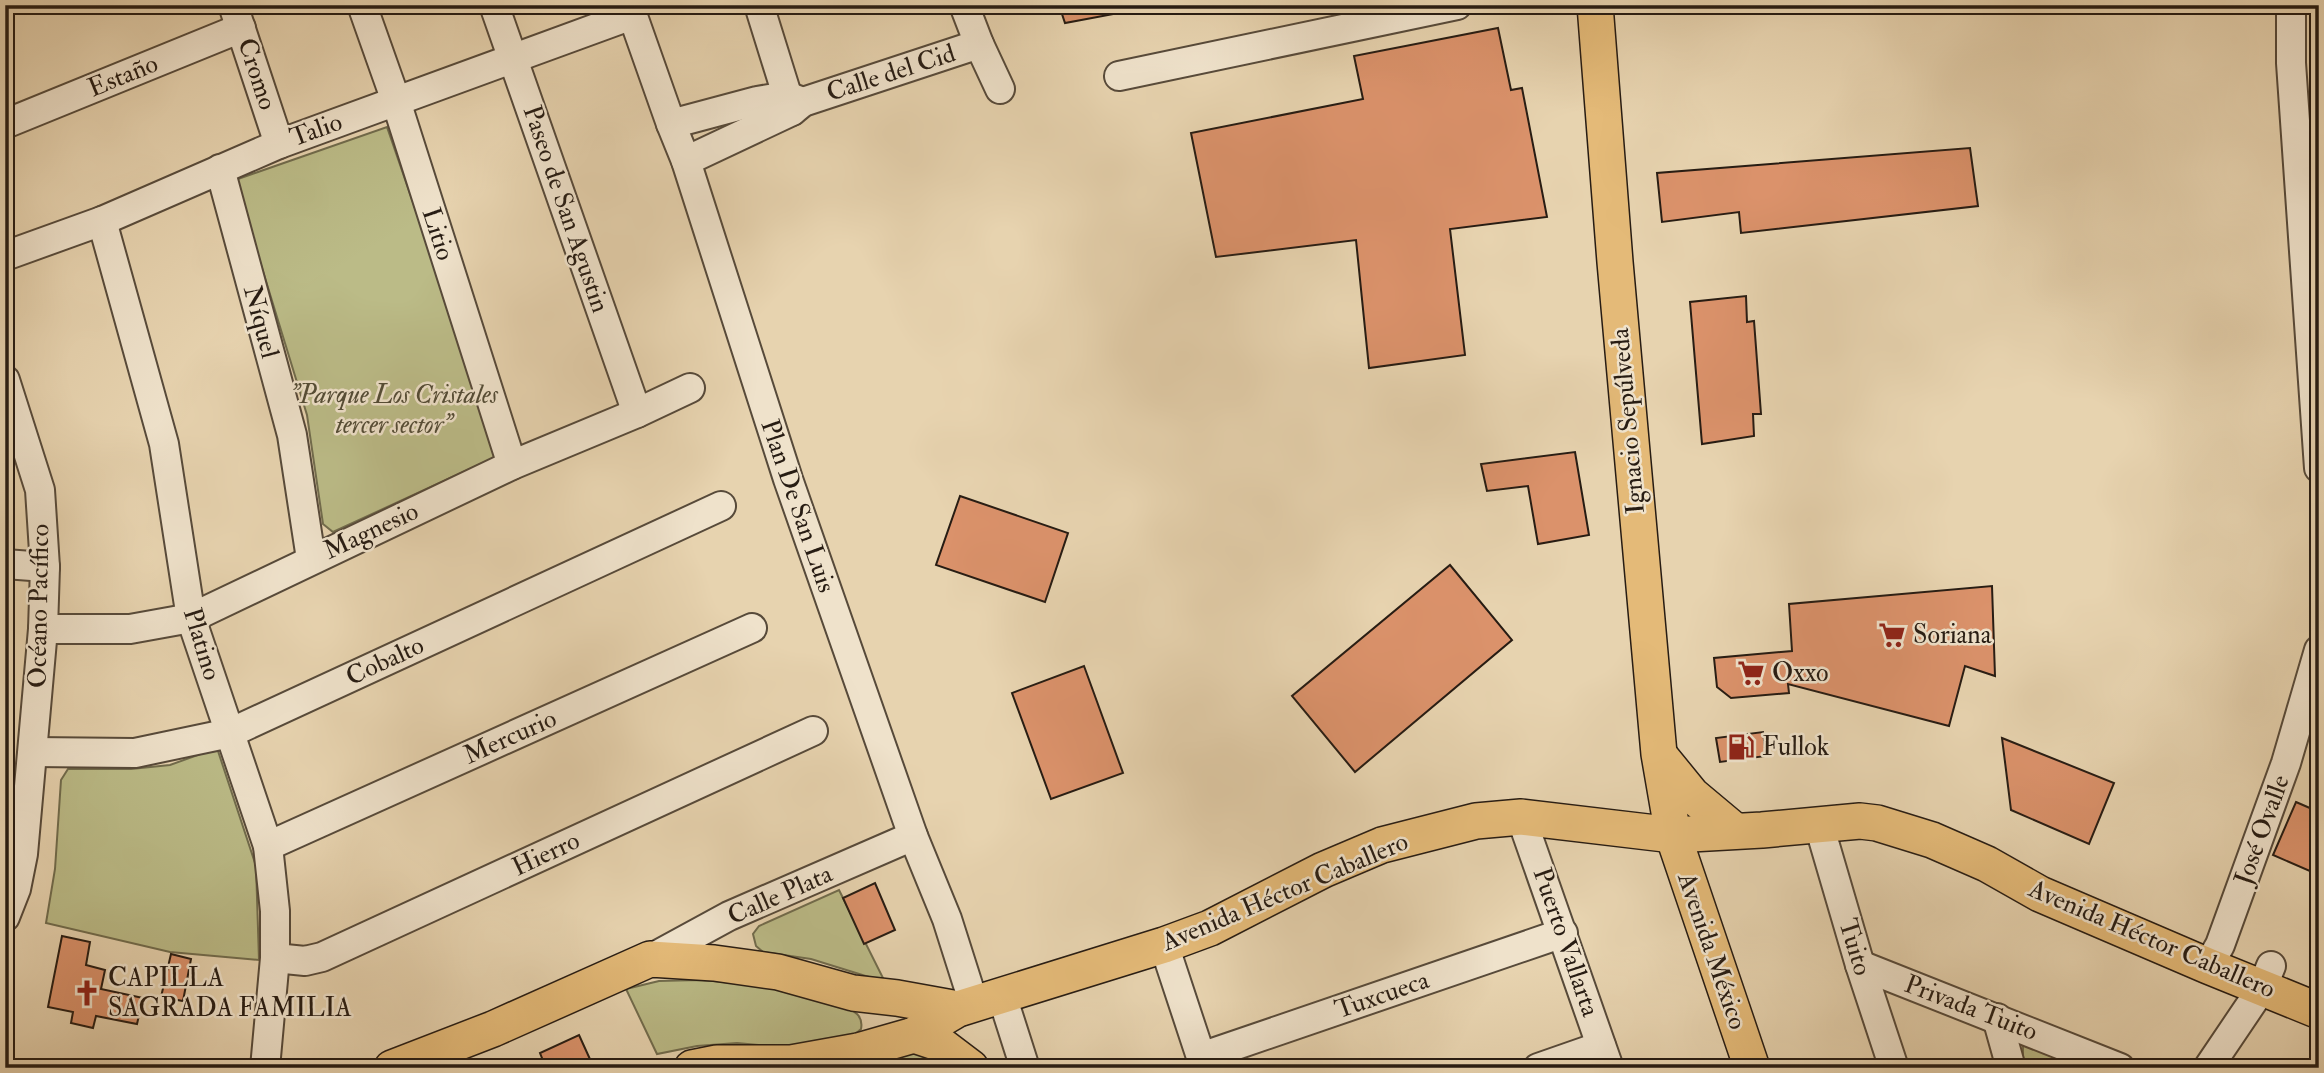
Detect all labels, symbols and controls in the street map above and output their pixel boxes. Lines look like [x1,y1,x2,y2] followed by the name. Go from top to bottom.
[230,34,284,114] street label: Cromo
[823,37,960,109] street label: Calle del Cid
[83,48,163,104] street label: Estaño
[516,101,616,317] street label: Paseo de San Agustin
[286,106,346,154] street label: Talio
[415,204,461,264] street label: Litio
[236,282,286,362] street label: Níquel
[1604,326,1653,515] street label: Ignacio Sepúlveda
[290,379,499,441] park label: "Parque Los Cristales tercer sector"
[753,415,843,597] street label: Plan De San Luis
[318,495,424,567] street label: Magnesio
[22,524,56,688] street label: Océano Pacífico
[176,604,228,684] street label: Platino
[1913,619,1992,651] place label: Soriana
[1877,620,1907,650] supermarket icon: Soriana
[341,629,429,693] street label: Cobalto
[1772,657,1829,689] place label: Oxxo
[1736,658,1766,688] supermarket icon: Oxxo
[459,702,561,772] street label: Mercurio
[1762,731,1830,763] place label: Fullok
[1726,732,1756,762] fuel station icon: Fullok
[2227,770,2297,890] street label: José Ovalle
[507,825,585,883] street label: Hierro
[1156,826,1413,959] street label: Avenida Héctor Caballero
[723,858,837,932] street label: Calle Plata
[1526,863,1607,1021] street label: Puerto Vallarta
[1670,867,1754,1034] street label: Avenida México
[2023,872,2280,1005] street label: Avenida Héctor Caballero
[1831,915,1879,979] street label: Tuito
[108,962,352,1024] place label: CAPILLA SAGRADA FAMILIA
[1331,964,1434,1026] street label: Tuxcueca
[1900,968,2042,1048] street label: Privada Tuito
[72,978,102,1008] church icon: CAPILLA SAGRADA FAMILIA

